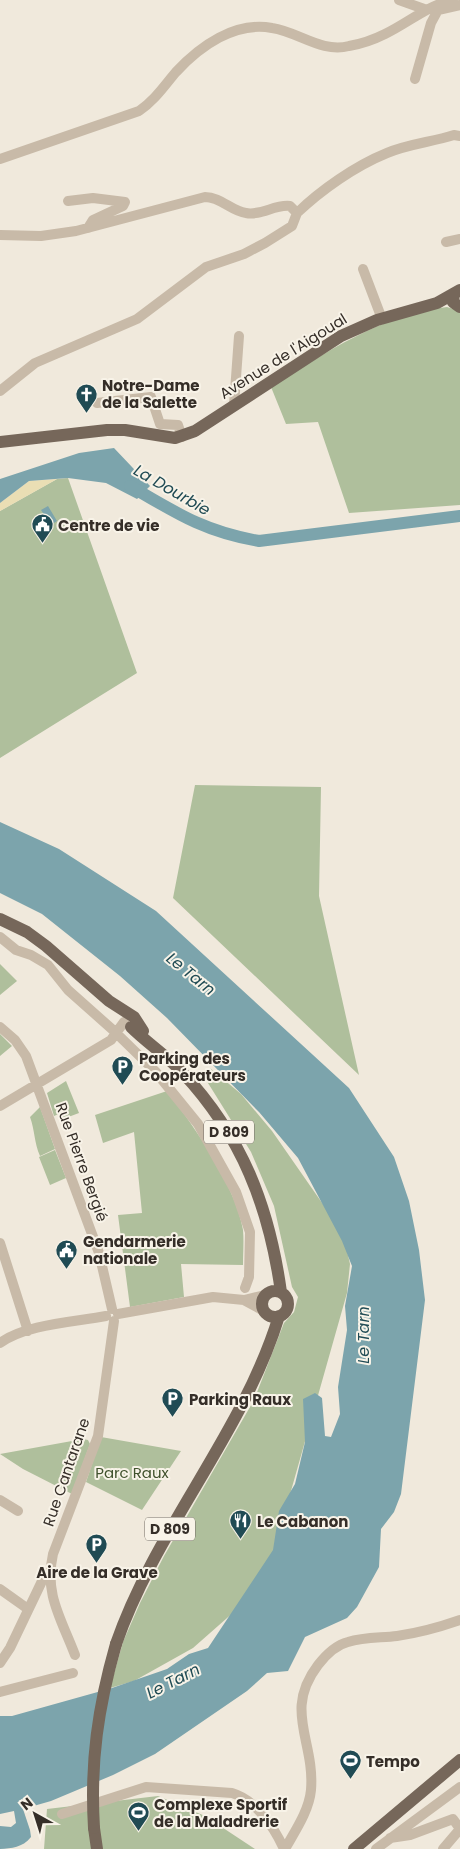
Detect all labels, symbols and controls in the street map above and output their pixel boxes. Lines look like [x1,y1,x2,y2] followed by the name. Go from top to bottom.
[215,308,351,404] street label: Avenue de l'Aigoual
[102,375,200,413] place label: Notre-Dame de la Salette
[74,382,98,413] church icon: Notre-Dame de la Salette
[129,459,215,521] water label: La Dourbie
[30,513,54,544] public building icon: Centre de vie
[58,515,159,536] place label: Centre de vie
[162,947,220,1001] water label: Le Tarn
[139,1048,246,1086] place label: Parking des Coopérateurs
[111,1055,135,1086] parking icon: Parking des Coopérateurs
[51,1099,113,1225] street label: Rue Pierre Bergié
[204,1120,254,1144] road number: D 809
[83,1231,186,1269] place label: Gendarmerie nationale
[55,1238,79,1269] public building icon: Gendarmerie nationale
[352,1306,375,1364] water label: Le Tarn
[161,1387,185,1418] parking icon: Parking Raux
[189,1389,291,1410] place label: Parking Raux
[38,1415,94,1529] street label: Rue Cantarane
[95,1462,169,1483] park label: Parc Raux
[229,1509,253,1540] restaurant icon: Le Cabanon
[257,1511,348,1532] place label: Le Cabanon
[145,1518,195,1540] road number: D 809
[85,1532,109,1563] parking icon: Aire de la Grave
[36,1562,158,1583] place label: Aire de la Grave
[142,1658,204,1704] water label: Le Tarn
[338,1749,362,1780] sports icon: Tempo
[366,1751,420,1772] place label: Tempo
[10,1789,60,1839] north arrow
[16,1793,37,1815] text: N
[154,1794,288,1832] place label: Complexe Sportif de la Maladrerie
[126,1801,150,1832] sports icon: Complexe Sportif de la Maladrerie

